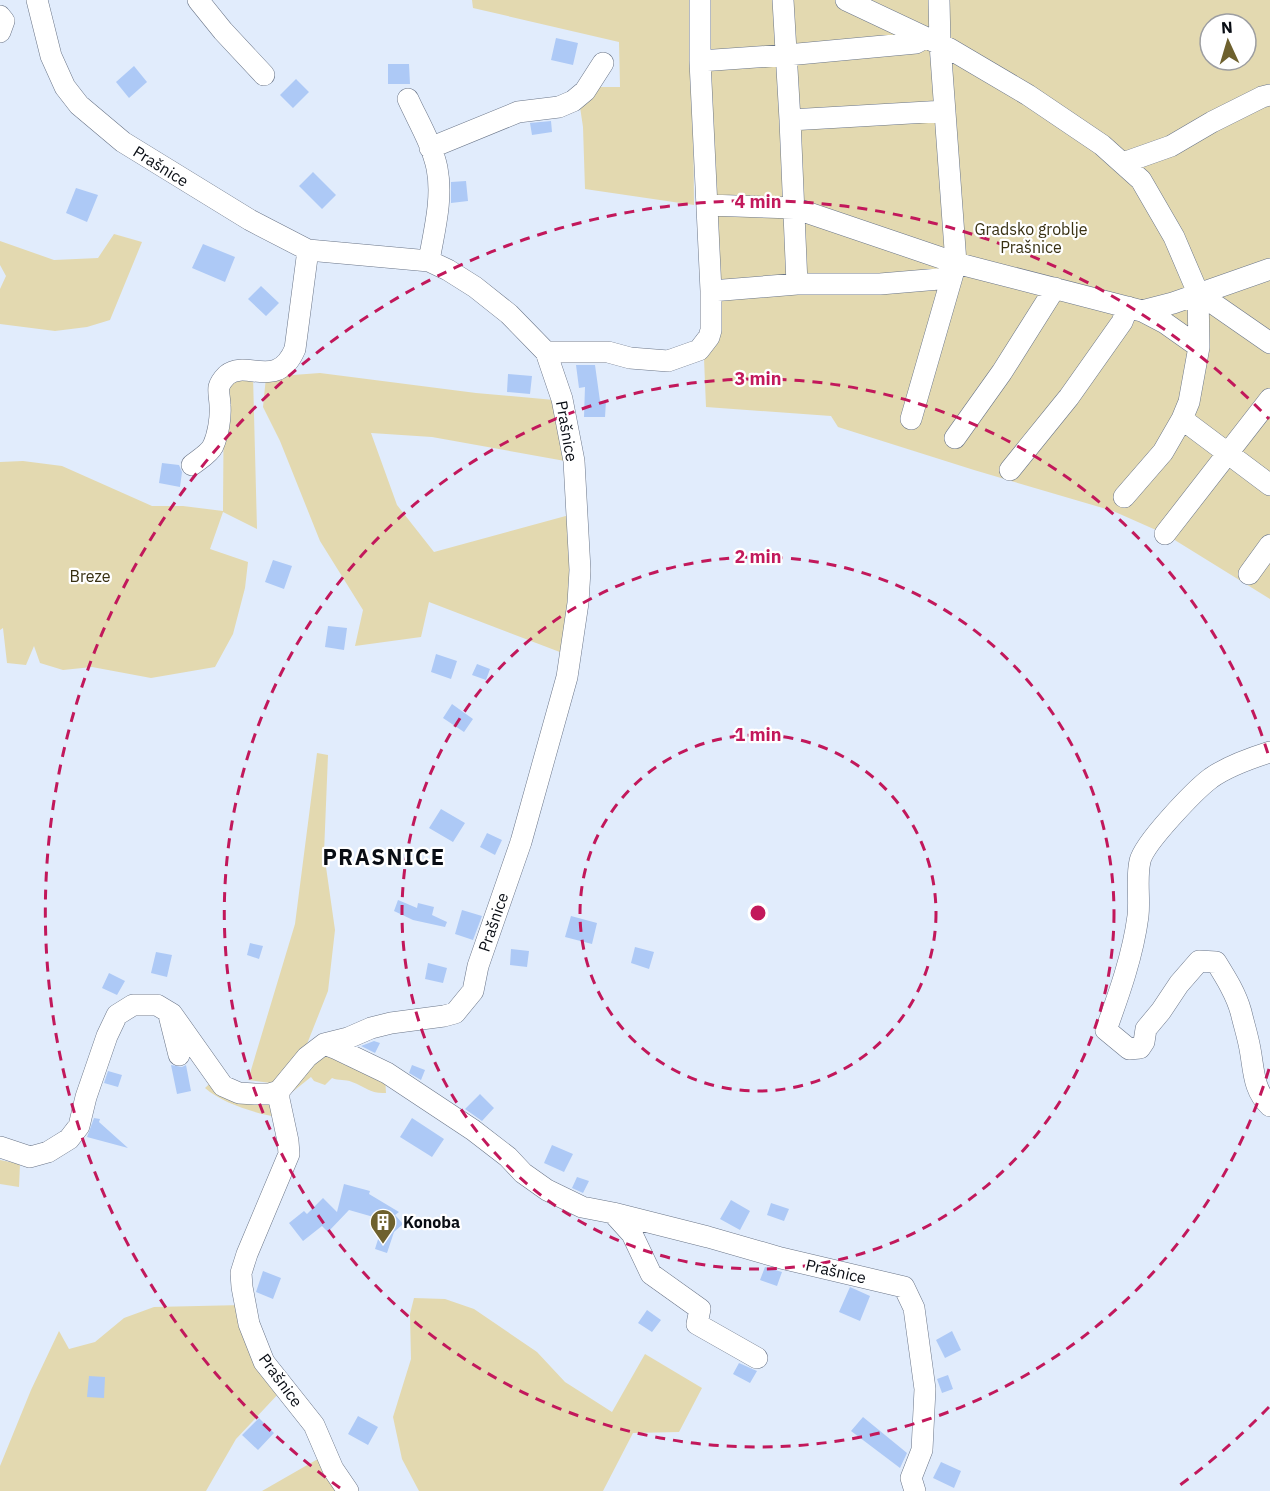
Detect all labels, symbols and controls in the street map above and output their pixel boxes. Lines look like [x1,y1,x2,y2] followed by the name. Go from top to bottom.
[1198,12,1258,72] north arrow
[1220,17,1233,37] text: N
[130,141,193,191] street label: Prašnice
[734,190,782,213] text: 4 min
[974,219,1088,257] park label: Gradsko groblje Prašnice
[734,367,782,390] text: 3 min
[552,399,582,463] street label: Prašnice
[734,545,782,568] text: 2 min
[70,566,111,586] park label: Breze
[734,723,782,746] text: 1 min
[322,842,446,871] district label: PRASNICE
[474,889,513,954] street label: Prašnice
[748,903,768,923] centre of rings
[368,1207,398,1245] building icon: Konoba
[403,1212,460,1232] place label: Konoba
[804,1254,868,1288] street label: Prašnice
[255,1349,307,1411] street label: Prašnice

